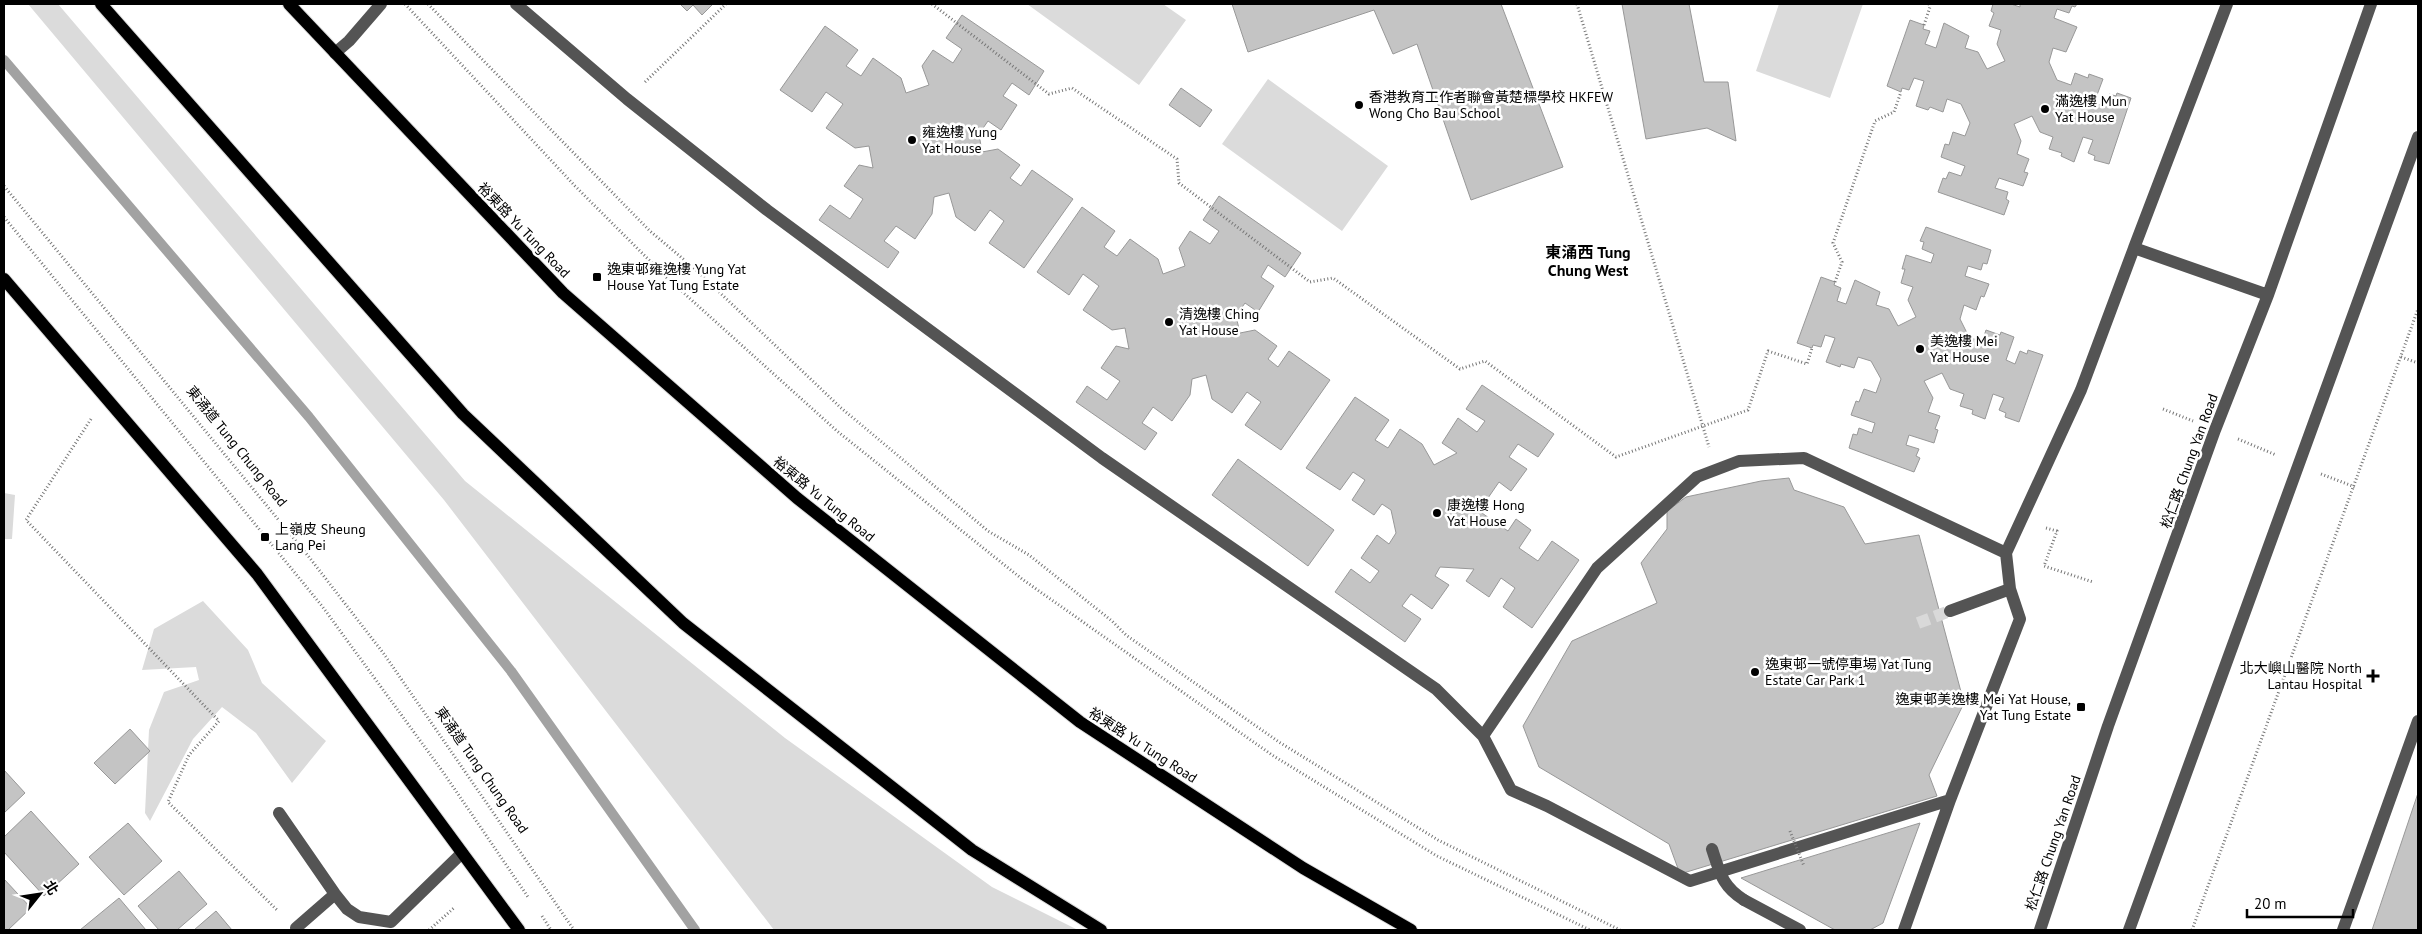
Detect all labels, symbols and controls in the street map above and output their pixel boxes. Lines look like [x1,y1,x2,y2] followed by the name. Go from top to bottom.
[1369,88,1613,122] place label: 香港教育工作者聯會黃楚標學校 HKFEW Wong Cho Bau School
[2055,92,2127,126] place label: 滿逸樓 Mun Yat House
[1353,99,1365,111] marker: 香港教育工作者聯會黃楚標學校 HKFEW Wong Cho Bau School
[2039,103,2051,115] marker: 滿逸樓 Mun Yat House
[922,123,997,157] place label: 雍逸樓 Yung Yat House
[906,134,918,146] marker: 雍逸樓 Yung Yat House
[474,179,574,281] street label: 裕東路 Yu Tung Road
[1545,242,1631,280] district label: 東涌西 Tung Chung West
[607,260,746,294] place label: 逸東邨雍逸樓 Yung Yat House Yat Tung Estate
[591,271,603,283] marker: 逸東邨雍逸樓 Yung Yat House Yat Tung Estate
[1179,305,1259,339] place label: 清逸樓 Ching Yat House
[1163,316,1175,328] marker: 清逸樓 Ching Yat House
[1930,332,1998,366] place label: 美逸樓 Mei Yat House
[1914,343,1926,355] marker: 美逸樓 Mei Yat House
[183,382,291,510] street label: 東涌道 Tung Chung Road
[2156,391,2222,531] street label: 松仁路 Chung Yan Road
[769,452,879,546] street label: 裕東路 Yu Tung Road
[1447,496,1525,530] place label: 康逸樓 Hong Yat House
[1431,507,1443,519] marker: 康逸樓 Hong Yat House
[275,520,366,554] place label: 上嶺皮 Sheung Lang Pei
[259,531,271,543] marker: 上嶺皮 Sheung Lang Pei
[1765,655,1932,689] place label: 逸東邨一號停車場 Yat Tung Estate Car Park 1
[2240,659,2362,693] place label: 北大嶼山醫院 North Lantau Hospital
[1749,666,1761,678] marker: 逸東邨一號停車場 Yat Tung Estate Car Park 1
[2366,669,2380,683] marker: 北大嶼山醫院 North Lantau Hospital
[1895,690,2071,724] place label: 逸東邨美逸樓 Mei Yat House, Yat Tung Estate
[2075,701,2087,713] marker: 逸東邨美逸樓 Mei Yat House, Yat Tung Estate
[432,703,532,837] street label: 東涌道 Tung Chung Road
[1085,703,1201,787] street label: 裕東路 Yu Tung Road
[2021,773,2085,913] street label: 松仁路 Chung Yan Road
[15,869,65,919] north arrow
[40,877,63,898] text: 北
[2247,886,2353,918] scale bar
[2254,894,2287,913] text: 20 m

